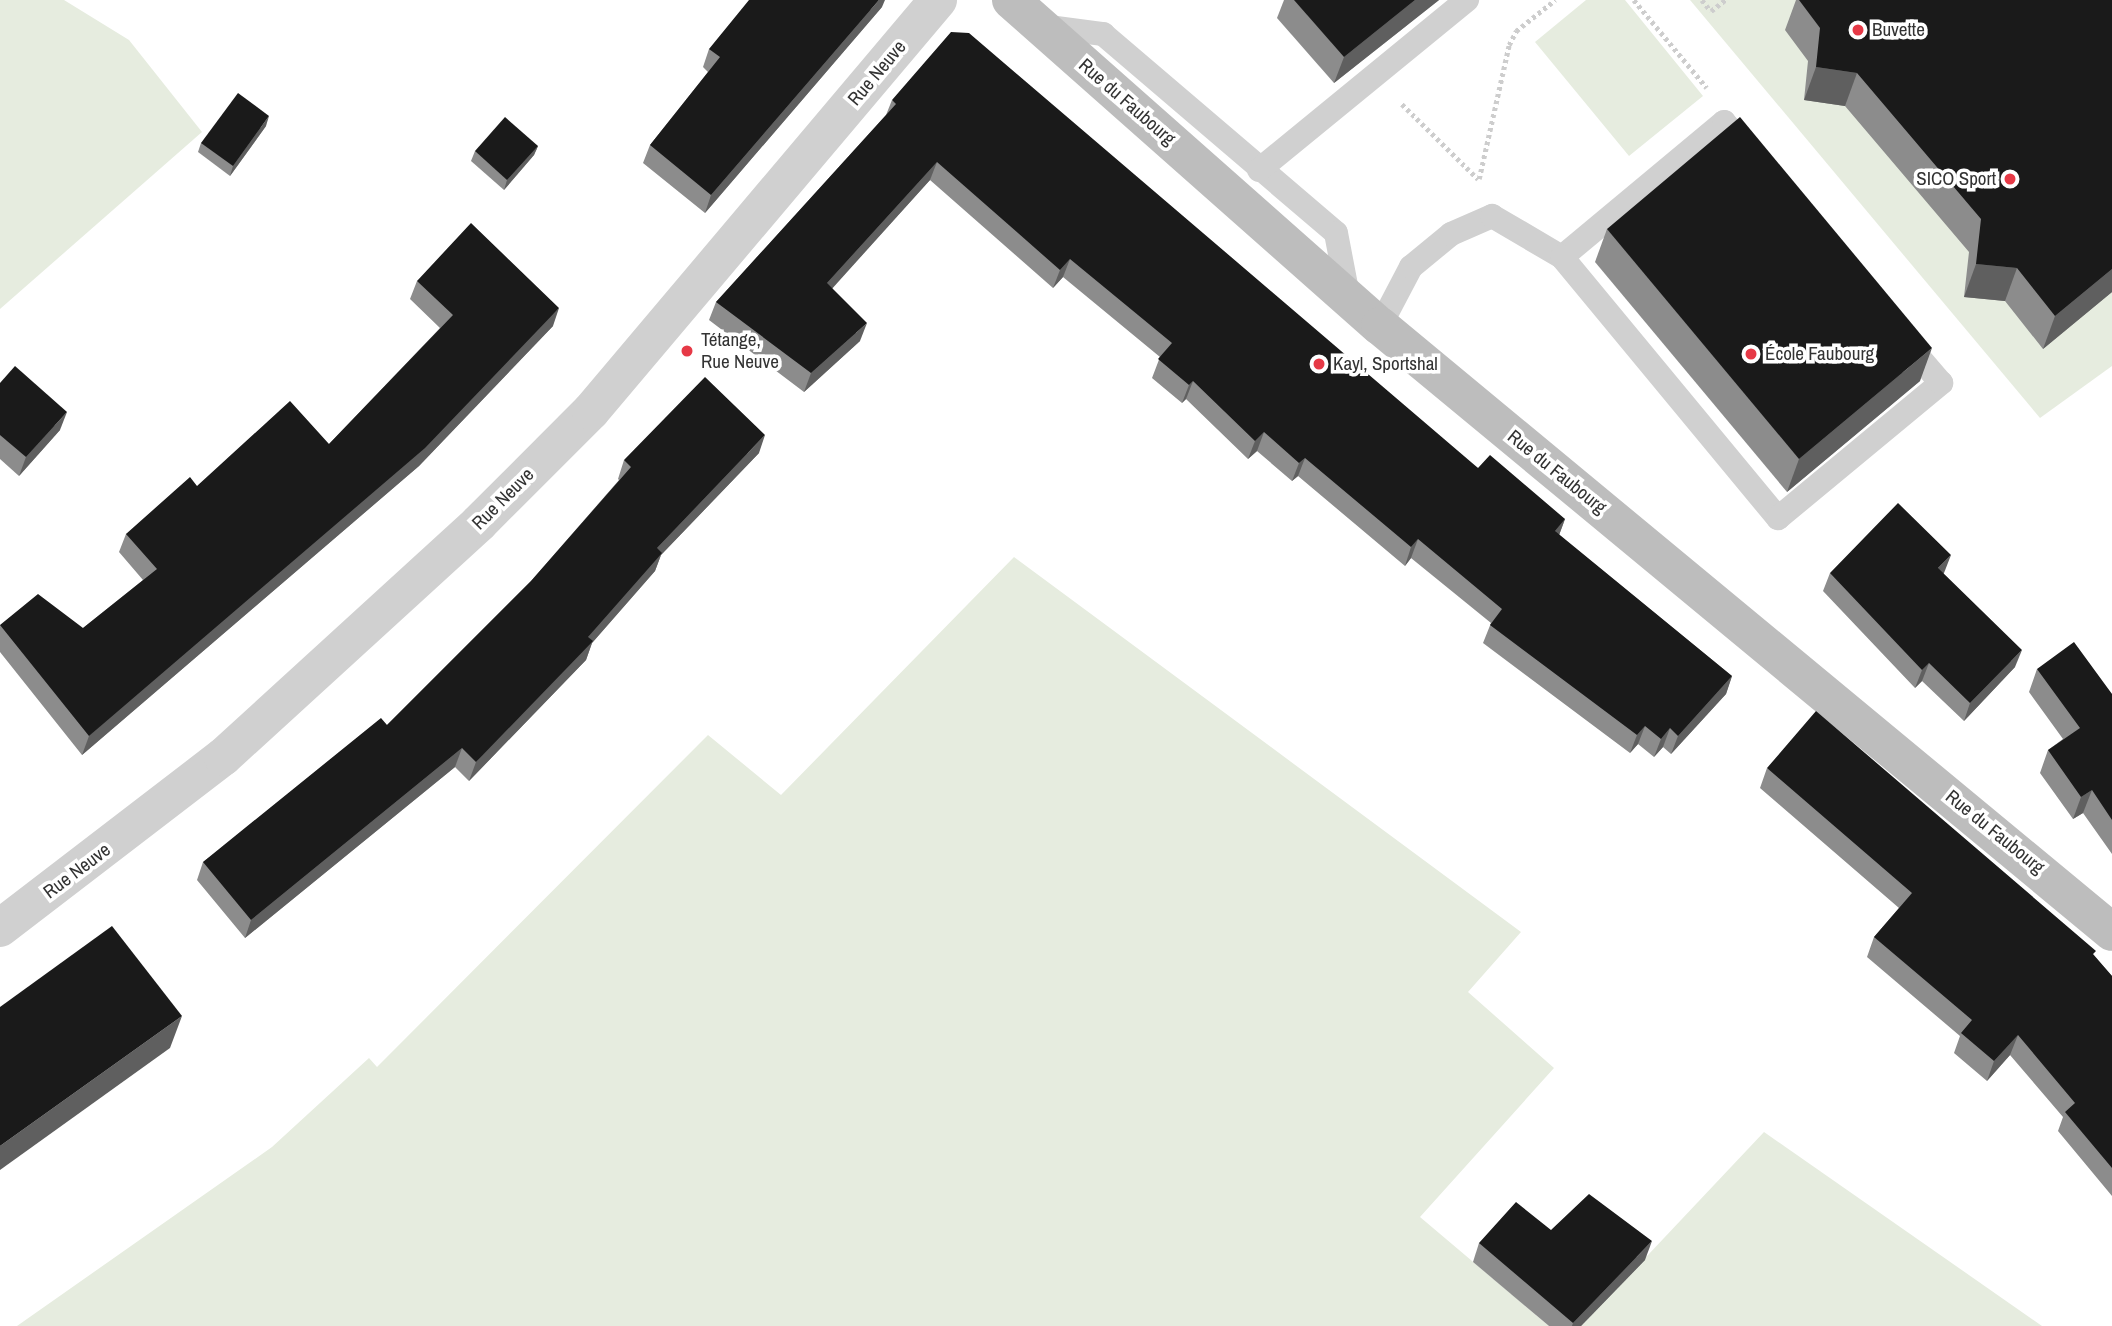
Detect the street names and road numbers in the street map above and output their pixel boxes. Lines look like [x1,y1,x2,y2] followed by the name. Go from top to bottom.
[843,36,911,110] street label: Rue Neuve
[1074,54,1180,150] street label: Rue du Faubourg
[1503,425,1611,519] street label: Rue du Faubourg
[467,463,539,535] street label: Rue Neuve
[1941,785,2049,879] street label: Rue du Faubourg
[39,838,115,904] street label: Rue Neuve

